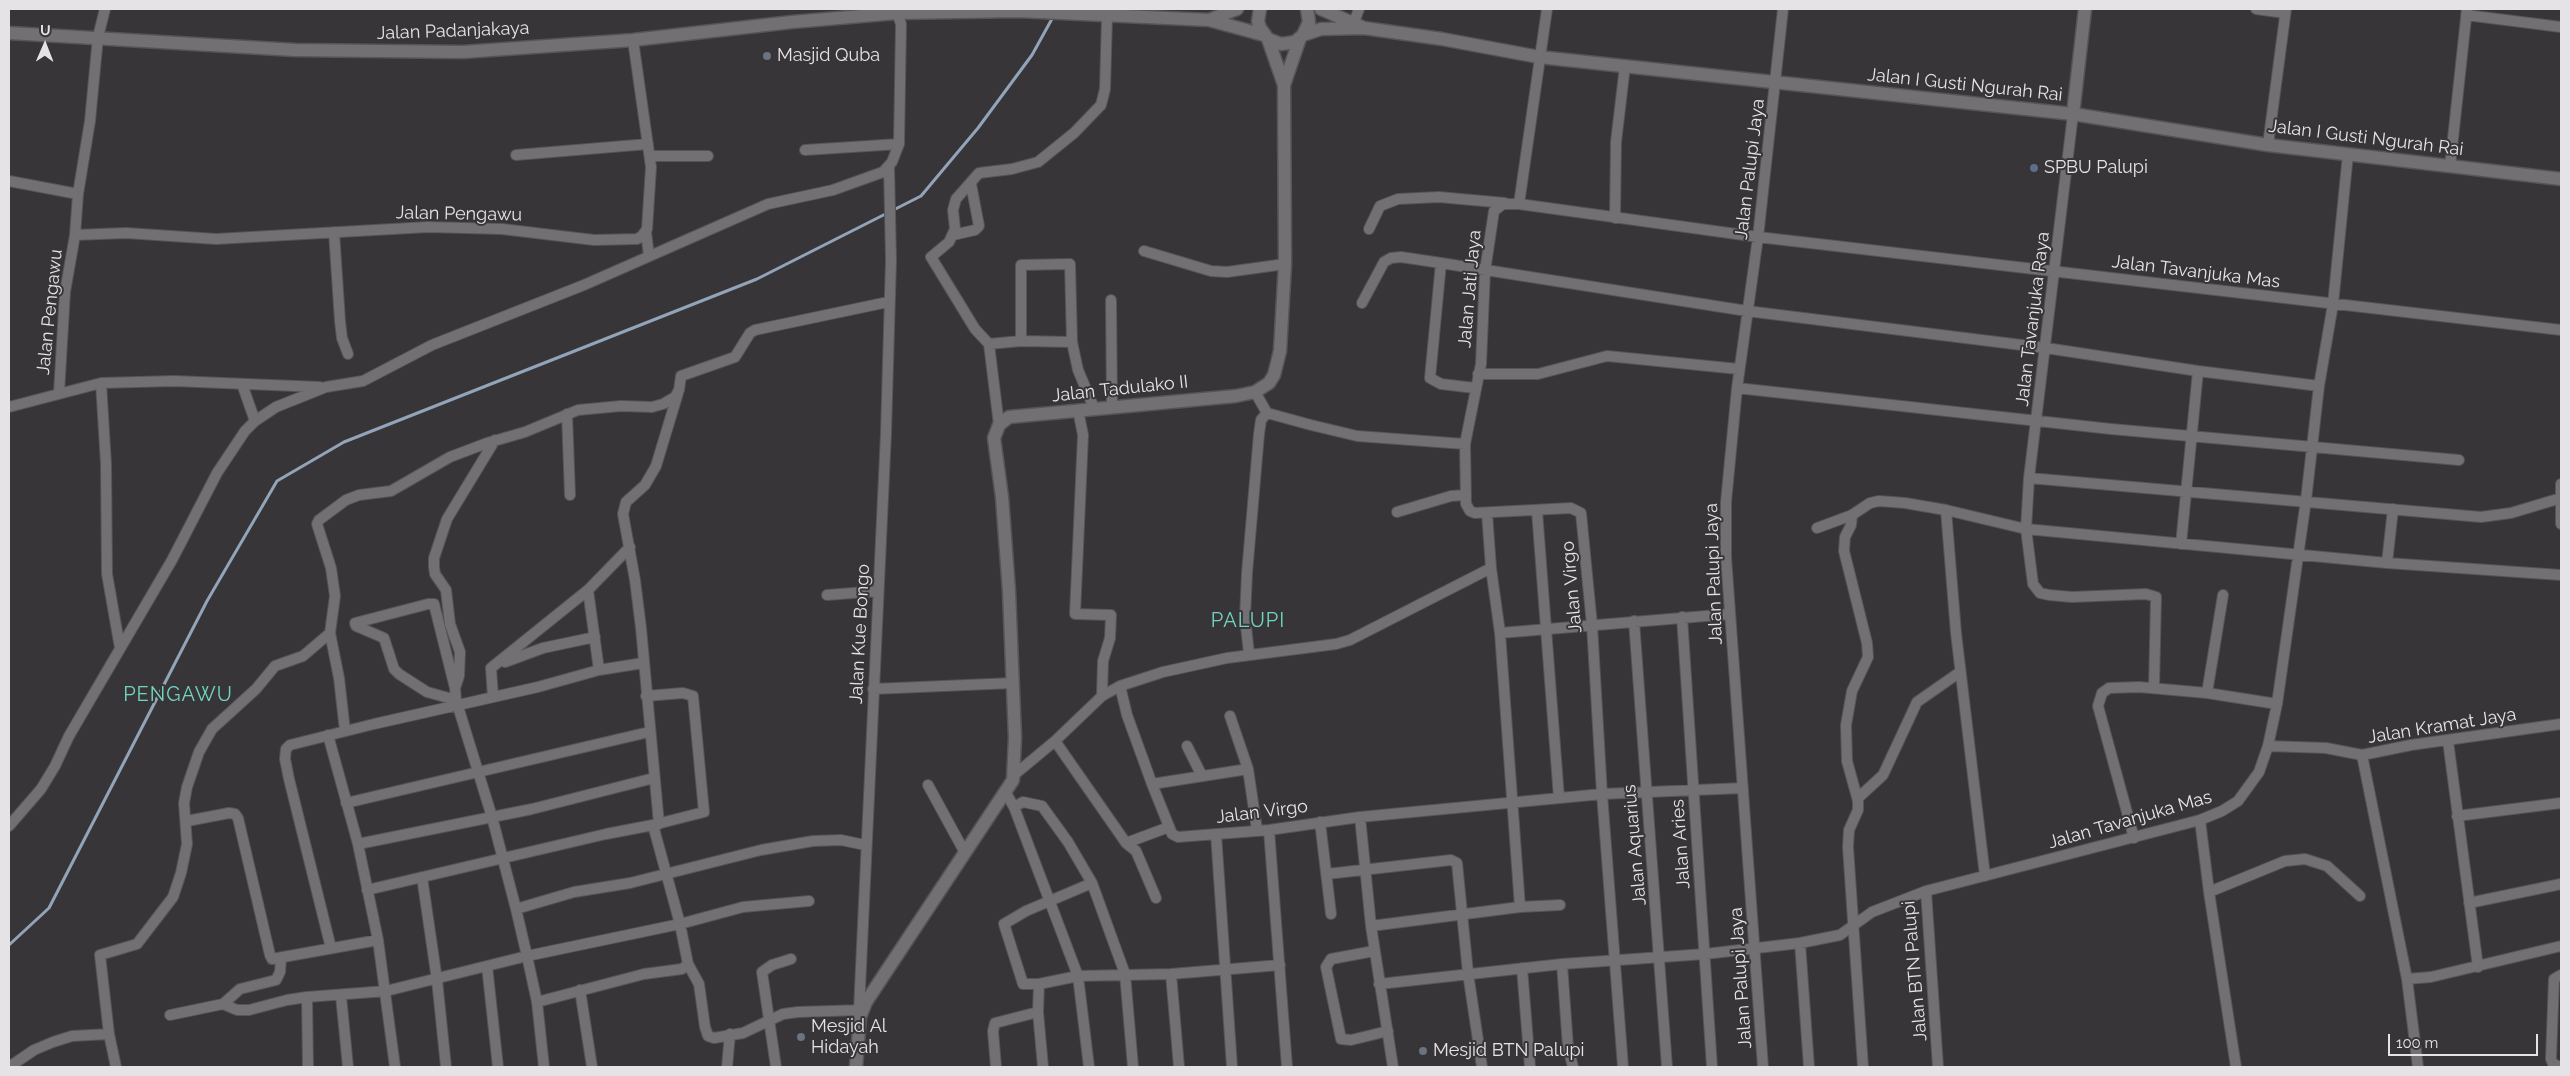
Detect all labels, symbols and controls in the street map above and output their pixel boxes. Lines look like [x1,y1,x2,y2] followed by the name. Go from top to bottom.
[376,18,530,44] street label: Jalan Padanjakaya
[20,20,70,70] north arrow
[40,22,51,38] text: U
[777,45,880,67] place label: Masjid Quba
[761,50,773,62] marker: Masjid Quba
[1866,64,2064,106] street label: Jalan I Gusti Ngurah Rai
[1731,97,1769,241] street label: Jalan Palupi Jaya
[2267,115,2465,161] street label: Jalan I Gusti Ngurah Rai
[2044,157,2148,179] place label: SPBU Palupi
[2028,162,2040,174] marker: SPBU Palupi
[396,202,522,226] street label: Jalan Pengawu
[1454,229,1486,349] street label: Jalan Jati Jaya
[2012,231,2054,407] street label: Jalan Tavanjuka Raya
[33,248,67,376] street label: Jalan Pengawu
[2111,251,2281,293] street label: Jalan Tavanjuka Mas
[1051,371,1189,407] street label: Jalan Tadulako II
[1701,503,1727,645] street label: Jalan Palupi Jaya
[1557,540,1587,634] street label: Jalan Virgo
[846,563,874,705] street label: Jalan Kue Bongo
[1210,609,1286,633] district label: PALUPI
[122,683,234,707] district label: PENGAWU
[2366,704,2518,748] street label: Jalan Kramat Jaya
[1619,784,1651,906] street label: Jalan Aquarius
[2046,786,2214,854] street label: Jalan Tavanjuka Mas
[1215,796,1309,828] street label: Jalan Virgo
[1667,798,1695,890] street label: Jalan Aries
[1898,900,1932,1042] street label: Jalan BTN Palupi
[1725,907,1757,1049] street label: Jalan Palupi Jaya
[811,1016,887,1058] place label: Mesjid Al Hidayah
[2390,1024,2540,1056] scale bar
[795,1031,807,1043] marker: Mesjid Al Hidayah
[2396,1034,2438,1052] text: 100 m
[1433,1040,1584,1062] place label: Mesjid BTN Palupi
[1417,1045,1429,1057] marker: Mesjid BTN Palupi

